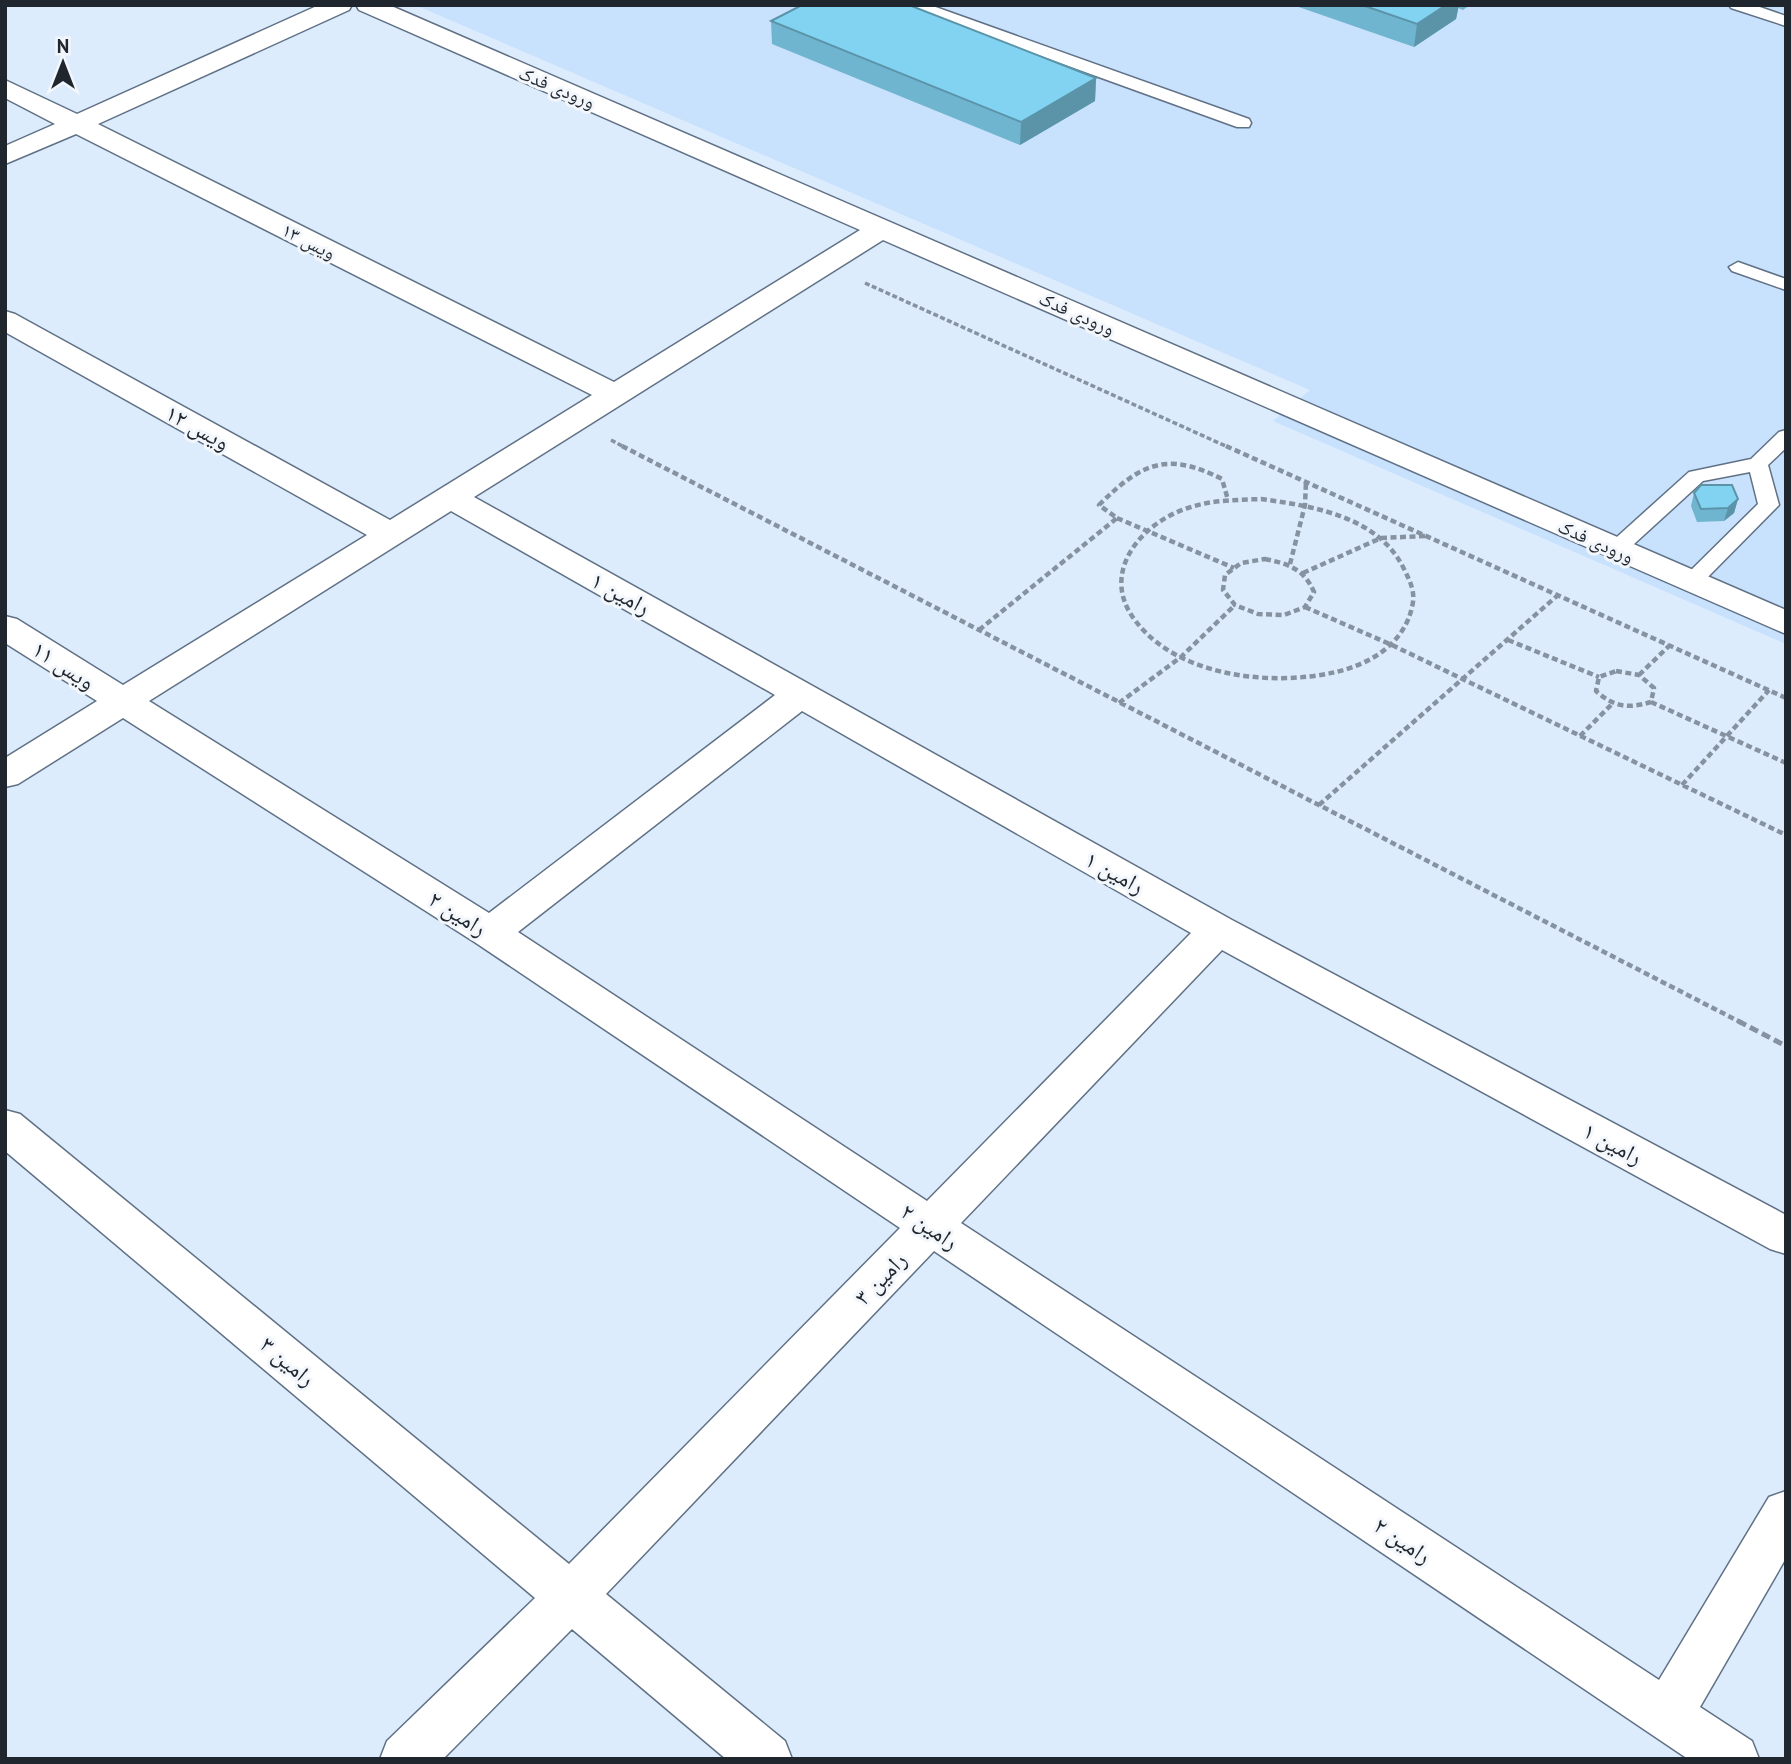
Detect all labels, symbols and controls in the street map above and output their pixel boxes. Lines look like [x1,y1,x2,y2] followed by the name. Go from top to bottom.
[28,28,98,98] north arrow
[57,34,69,58] text: N
[515,60,599,114] street label: ورودی فدک
[278,217,340,265] street label: ویس ۱۳
[1035,286,1119,340] street label: ورودی فدک
[161,398,235,456] street label: ویس ۱۲
[1554,514,1638,568] street label: ورودی فدک
[586,565,656,621] street label: رامین ۱
[27,634,101,696] street label: ویس ۱۱
[1080,844,1150,900] street label: رامین ۱
[424,884,492,942] street label: رامین ۲
[1578,1115,1648,1171] street label: رامین ۱
[896,1196,964,1256] street label: رامین ۲
[848,1245,912,1311] street label: رامین ۳
[255,1330,321,1392] street label: رامین ۳
[1369,1510,1437,1570] street label: رامین ۲

